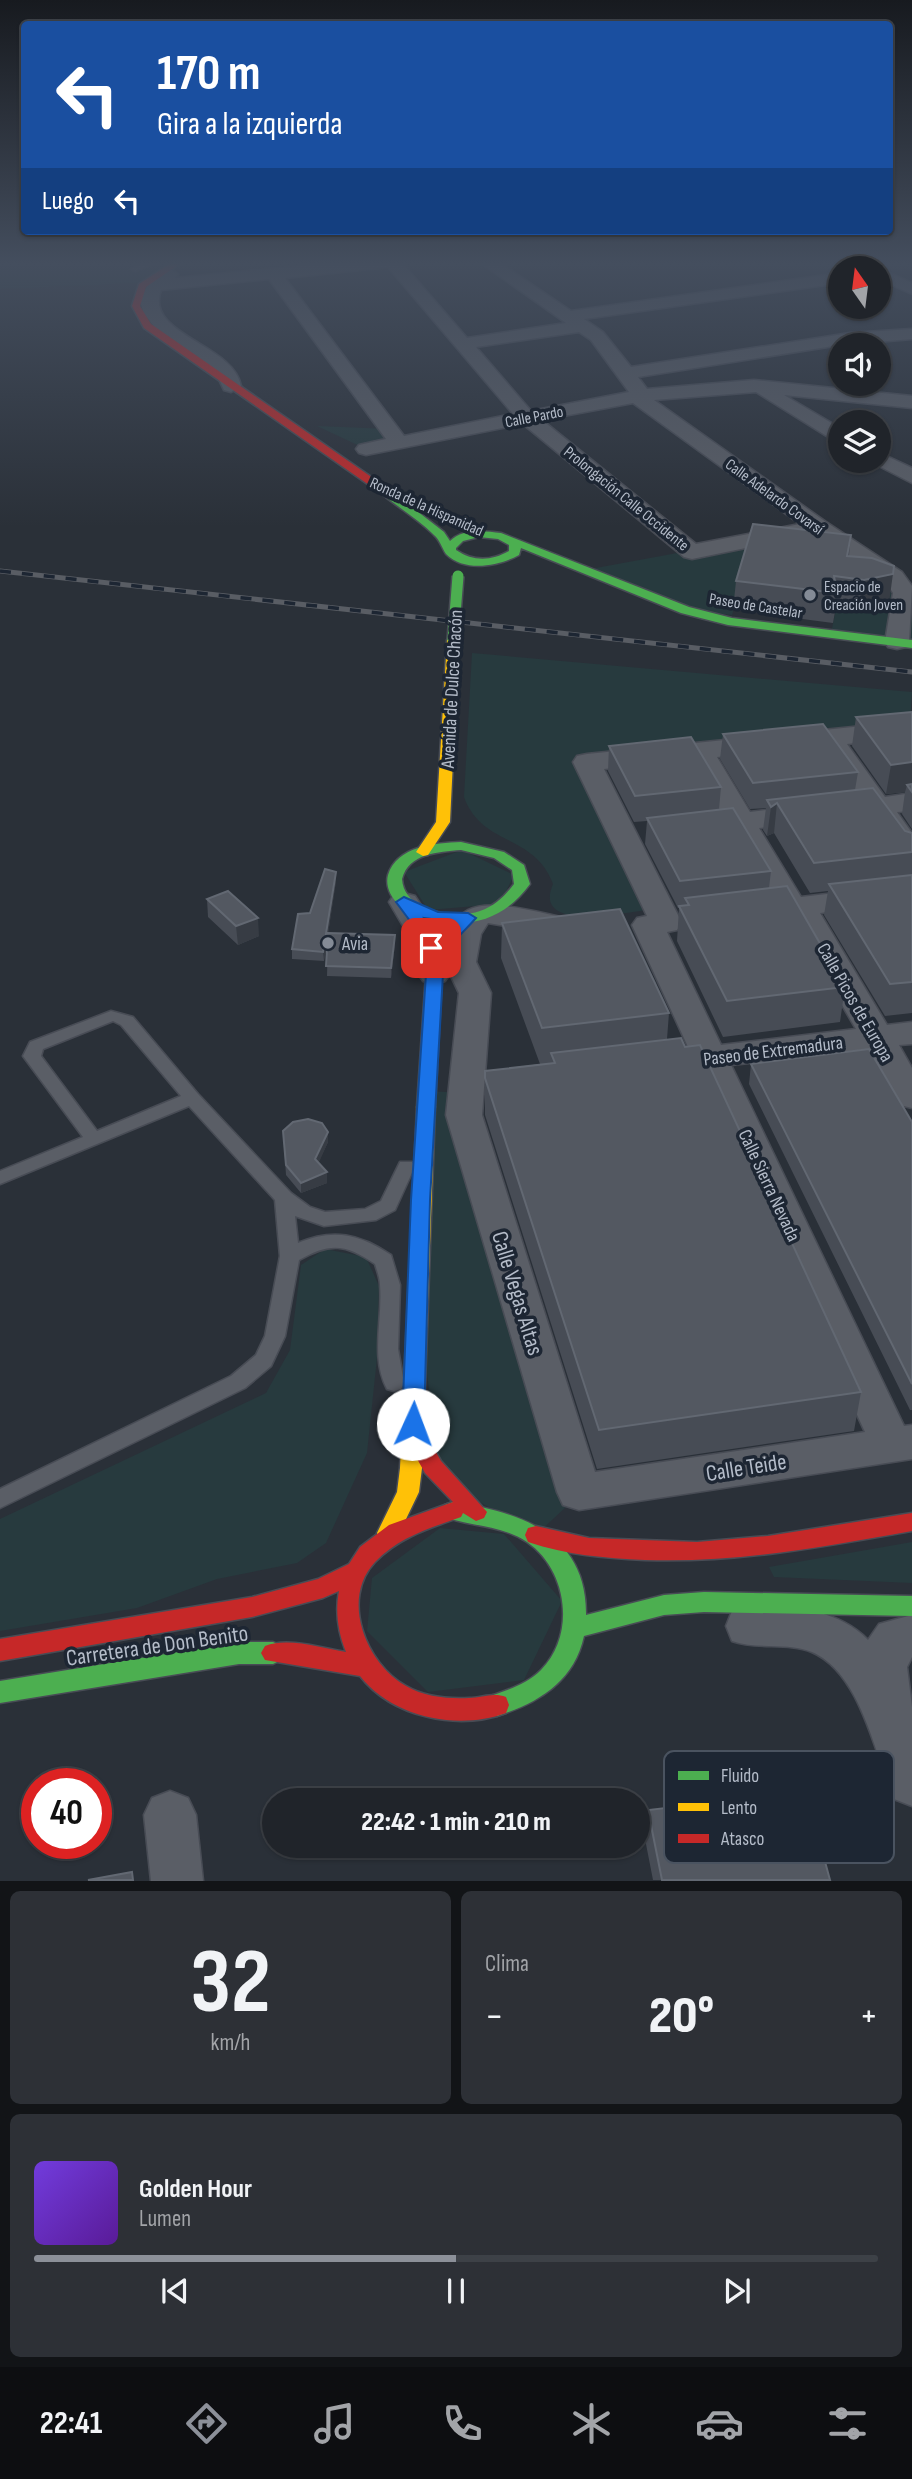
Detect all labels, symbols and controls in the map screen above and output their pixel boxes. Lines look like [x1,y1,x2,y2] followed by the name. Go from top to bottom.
[157,45,261,104] text: 170 m
[42,49,133,140] icon: left
[157,105,343,144] text: Gira a la izquierda
[108,182,146,220] icon: left
[42,186,94,217] text: Luego
[828,256,891,318] north arrow
[828,256,891,473] map controls
[828,333,891,396] button: sound
[504,403,565,432] street label: Calle Pardo
[828,410,891,473] button: layers
[560,443,692,555] street label: Prolongación Calle Occidente
[721,455,827,539] street label: Calle Adelardo Covarsí
[367,474,486,541] street label: Ronda de la Hispanidad
[824,578,903,615] place label: Espacio de Creación Joven
[802,587,818,603] marker: Espacio de Creación Joven
[708,590,804,623] street label: Paseo de Castelar
[437,609,468,770] street label: Avenida de Dulce Chacón
[401,918,461,978] pin
[412,929,450,967] icon: arrive
[341,933,368,956] place label: Avia
[320,935,336,951] marker: Avia
[811,939,898,1066] street label: Calle Picos de Europa
[702,1032,844,1071] street label: Paseo de Extremadura
[733,1126,805,1245] street label: Calle Sierra Nevada
[485,1228,549,1359] street label: Calle Vegas Altas
[376,1387,450,1461] position arrow
[704,1448,788,1488] street label: Calle Teide
[64,1619,250,1673] street label: Carretera de Don Benito
[664,1751,894,1863] legend
[721,1765,759,1788] text: Fluido
[21,1768,112,1859] speed limit sign: 40
[721,1797,757,1820] text: Lento
[361,1807,551,1838] text: 22:42 · 1 min · 210 m
[720,1828,764,1851] text: Atasco
[190,1929,271,2038] text: 32
[485,1950,529,1978] text: Clima
[649,1985,714,2048] text: 20°
[485,1994,504,2039] text: −
[859,1994,878,2039] text: +
[211,2029,250,2057] text: km/h
[139,2174,252,2205] text: Golden Hour
[139,2205,191,2233] text: Lumen
[156,2272,194,2310] icon: previous
[437,2272,475,2310] icon: pause
[718,2272,756,2310] icon: next
[182,2399,231,2448] icon: directions
[310,2399,359,2448] icon: music
[438,2399,487,2448] icon: phone
[567,2399,616,2448] icon: climate
[695,2399,744,2448] icon: car
[823,2399,872,2448] icon: filters
[40,2404,102,2443] text: 22:41

